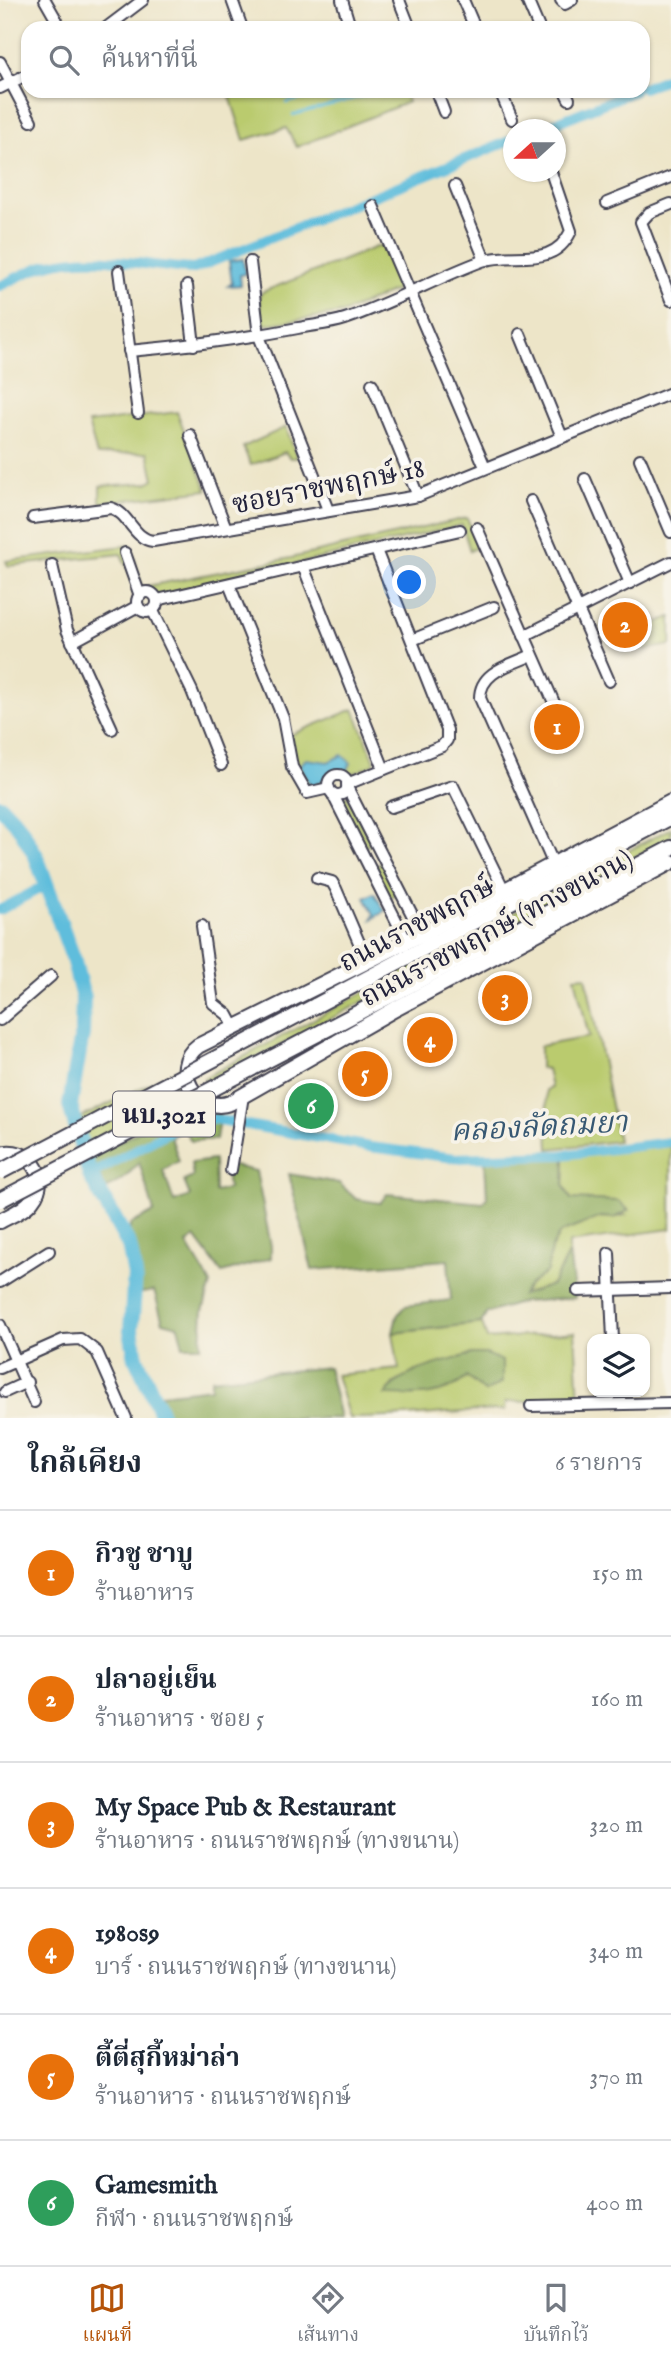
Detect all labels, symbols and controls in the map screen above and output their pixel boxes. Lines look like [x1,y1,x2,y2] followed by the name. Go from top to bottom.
[21,21,650,98] search box
[45,41,83,79] icon: search
[101,43,198,76] text: ค้นหาที่นี่
[503,119,566,182] north arrow
[229,451,428,523] street label: ซอยราชพฤกษ์ 18
[392,565,426,599] your location
[602,599,648,651] pin: 2
[534,701,580,753] pin: 1
[354,842,639,1016] street label: ถนนราชพฤกษ์ (ทางขนาน)
[333,869,501,981] street label: ถนนราชพฤกษ์
[482,972,528,1024] pin: 3
[407,1014,453,1066] pin: 4
[342,1048,388,1100] pin: 5
[288,1080,334,1132] pin: 6
[113,1092,215,1136] road number: นบ.3021
[450,1104,630,1152] water label: คลองลัดถมยา
[587,1334,650,1397] map controls
[587,1334,650,1397] button: layers
[28,1445,142,1483] text: ใกล้เคียง
[555,1449,643,1478] text: 6 รายการ
[95,1538,193,1571] text: กิวชู ชาบู
[47,1559,55,1588] text: 1
[592,1559,643,1588] text: 150 m
[95,1579,195,1608] text: ร้านอาหาร
[95,1664,217,1697] text: ปลาอยู่เย็น
[46,1685,56,1714] text: 2
[591,1685,643,1714] text: 160 m
[95,1705,264,1734] text: ร้านอาหาร · ซอย 5
[95,1791,396,1824] text: My Space Pub & Restaurant
[47,1811,55,1840] text: 3
[590,1811,643,1840] text: 320 m
[95,1827,459,1856] text: ร้านอาหาร · ถนนราชพฤกษ์ (ทางขนาน)
[95,1917,160,1950] text: 1980s9
[45,1937,57,1966] text: 4
[589,1937,643,1966] text: 340 m
[95,1953,397,1982] text: บาร์ · ถนนราชพฤกษ์ (ทางขนาน)
[95,2042,240,2075] text: ตี้ตี่สุกี้หม่าล่า
[47,2063,55,2092] text: 5
[590,2063,643,2092] text: 370 m
[95,2083,351,2112] text: ร้านอาหาร · ถนนราชพฤกษ์
[95,2169,218,2202] text: Gamesmith
[46,2189,56,2218] text: 6
[586,2189,643,2218] text: 400 m
[95,2205,293,2234] text: กีฬา · ถนนราชพฤกษ์
[82,2279,132,2351] tab: แผนที่
[297,2279,359,2351] tab: เส้นทาง
[524,2279,589,2351] tab: บันทึกไว้

